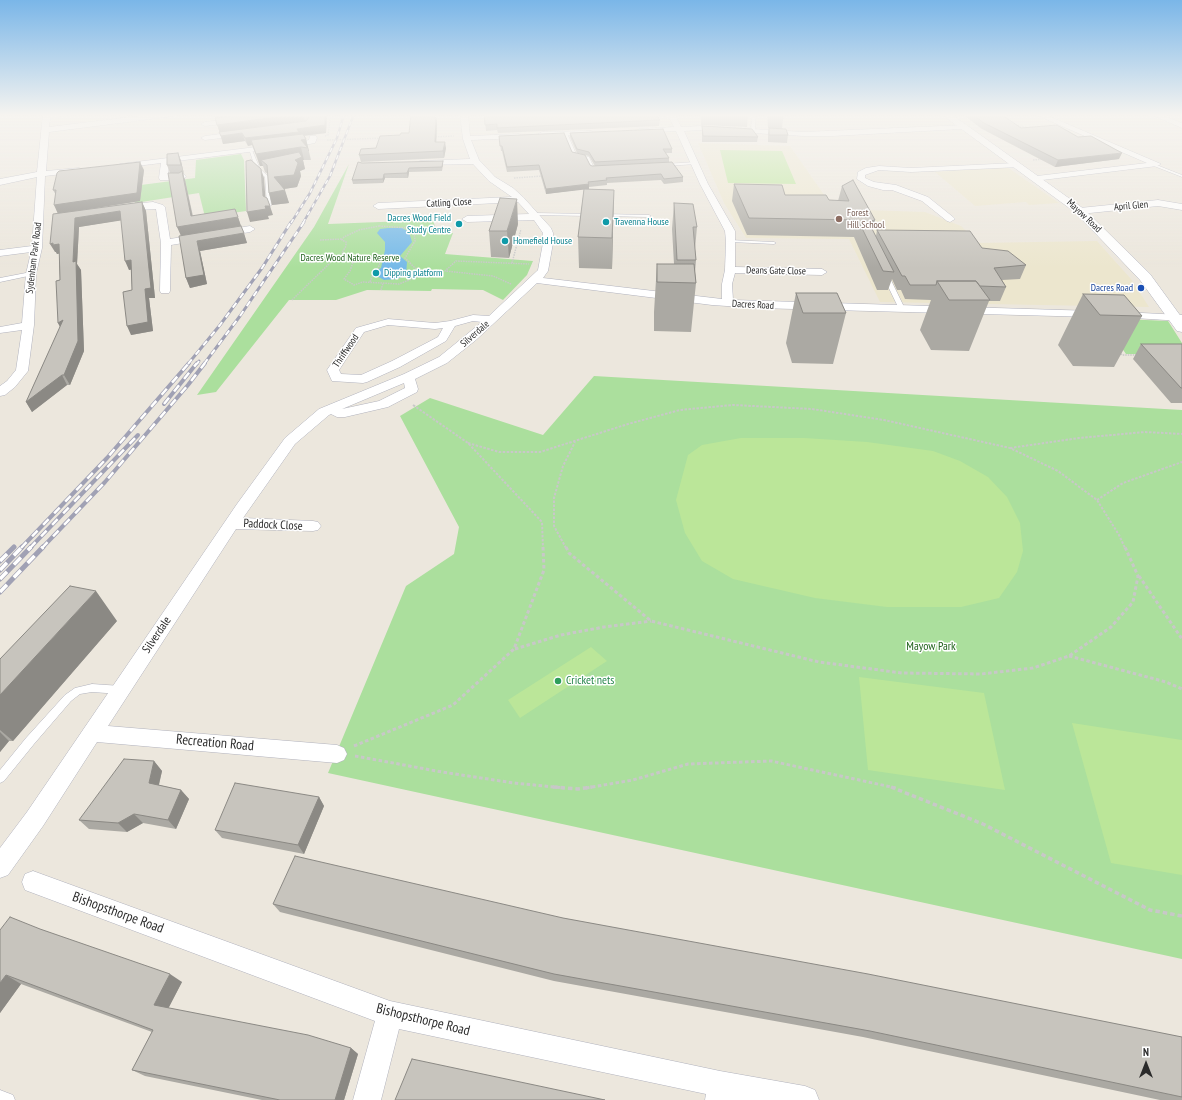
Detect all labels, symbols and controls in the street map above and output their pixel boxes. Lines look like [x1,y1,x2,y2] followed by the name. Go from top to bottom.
[426,196,472,210] street label: Catling Close
[1064,197,1104,235] street label: Mayow Road
[1113,199,1149,213] street label: April Glen
[847,207,885,230] place label: Forest Hill School
[387,212,451,236] place label: Dacres Wood Field Study Centre
[834,214,844,224] marker: Forest Hill School
[614,216,669,228] place label: Travenna House
[601,217,611,227] marker: Travenna House
[454,219,464,229] marker: Dacres Wood Field Study Centre
[24,222,44,294] street label: Sydenham Park Road
[513,235,572,247] place label: Homefield House
[500,236,510,246] marker: Homefield House
[301,252,399,264] park label: Dacres Wood Nature Reserve
[746,264,806,278] street label: Deans Gate Close
[384,267,443,279] place label: Dipping platform
[371,268,381,278] marker: Dipping platform
[1091,282,1133,294] place label: Dacres Road
[1136,283,1146,293] marker: Dacres Road
[732,298,774,312] street label: Dacres Road
[458,318,492,350] street label: Silverdale
[330,332,362,370] street label: Thriffwood
[243,516,303,534] street label: Paddock Close
[140,614,174,656] street label: Silverdale
[906,640,956,654] park label: Mayow Park
[566,674,614,688] place label: Cricket nets
[553,676,563,686] marker: Cricket nets
[175,731,255,755] street label: Recreation Road
[70,889,166,937] street label: Bishopsthorpe Road
[374,1000,472,1040] street label: Bishopsthorpe Road
[1126,1044,1166,1084] north arrow
[1143,1045,1149,1059] text: N

